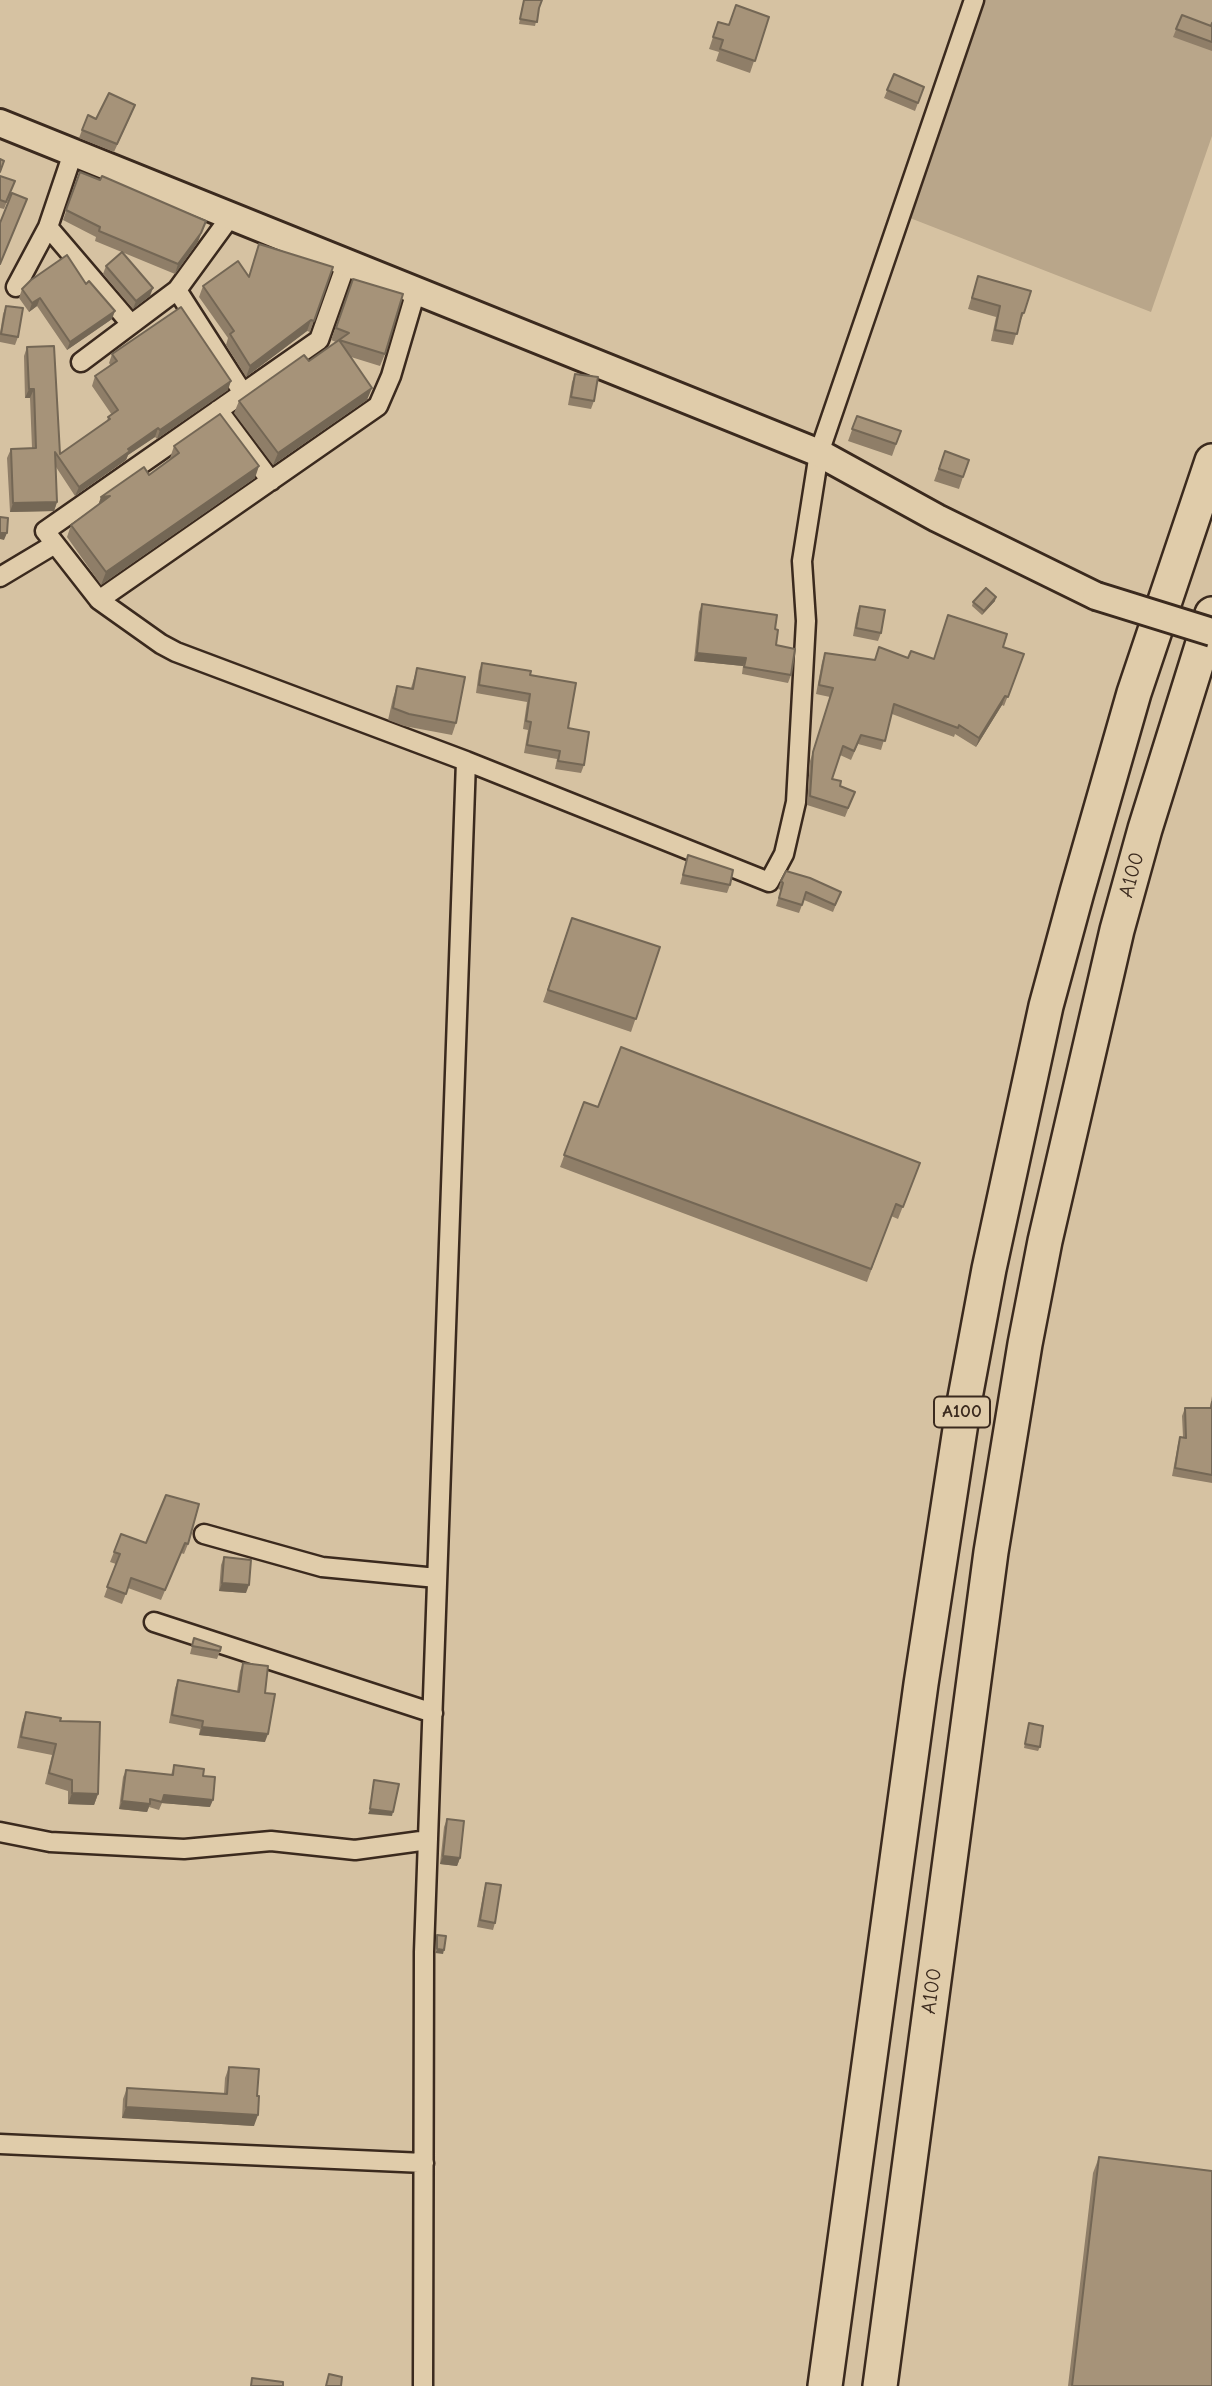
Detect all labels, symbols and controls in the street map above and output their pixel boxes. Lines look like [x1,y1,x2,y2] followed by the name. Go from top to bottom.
[1114,849,1150,901] street label: A100
[934,1396,990,1428] road number: A100
[916,1966,948,2016] street label: A100

